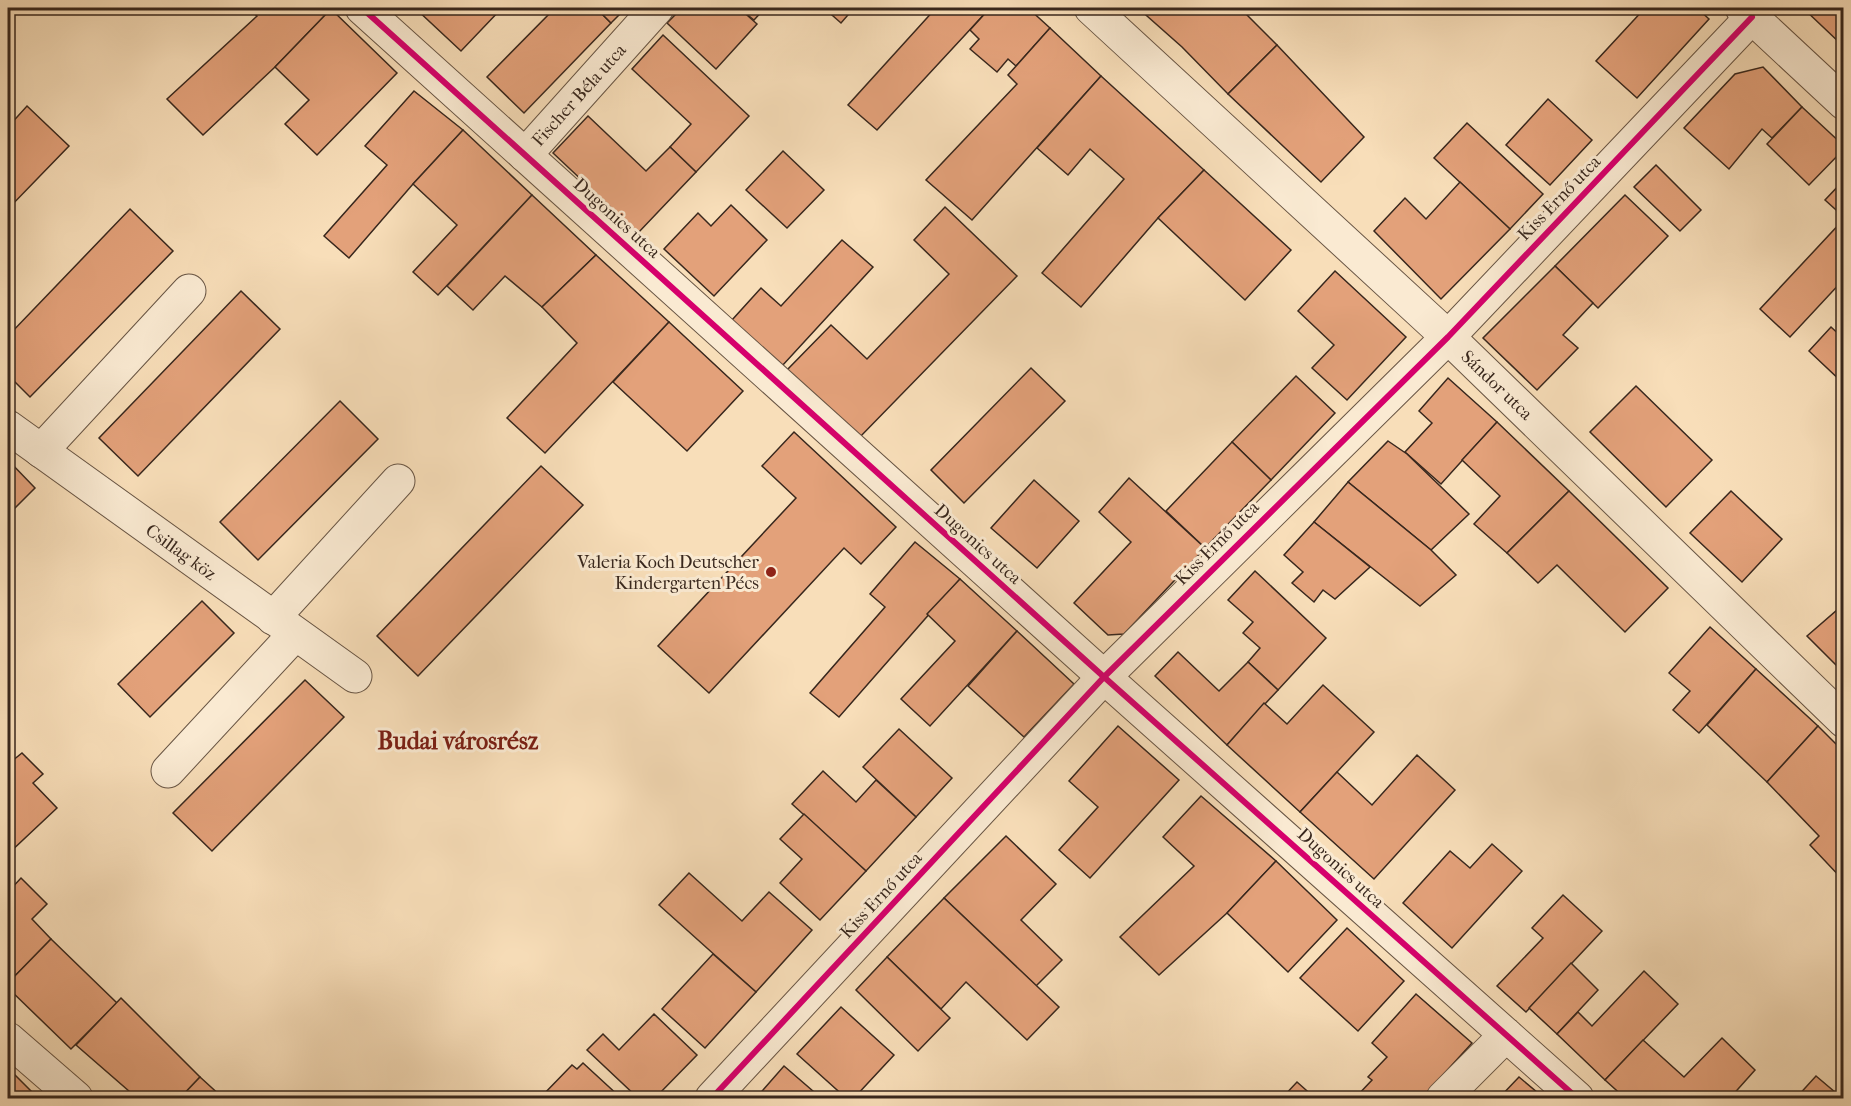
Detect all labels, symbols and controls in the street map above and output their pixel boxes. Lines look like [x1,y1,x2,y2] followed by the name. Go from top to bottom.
[528,39,631,151] street label: Fischer Béla utca
[1513,151,1606,245] street label: Kiss Ernő utca
[569,174,665,263] street label: Dugonics utca
[1457,346,1537,425] street label: Sándor utca
[1171,496,1264,590] street label: Kiss Ernő utca
[930,500,1026,589] street label: Dugonics utca
[141,520,220,585] street label: Csillag köz
[576,552,759,594] place label: Valeria Koch Deutscher Kindergarten Pécs
[764,565,778,579] marker: Valeria Koch Deutscher Kindergarten Pécs
[378,727,539,755] district label: Budai városrész
[1293,824,1389,913] street label: Dugonics utca
[836,847,927,943] street label: Kiss Ernő utca

